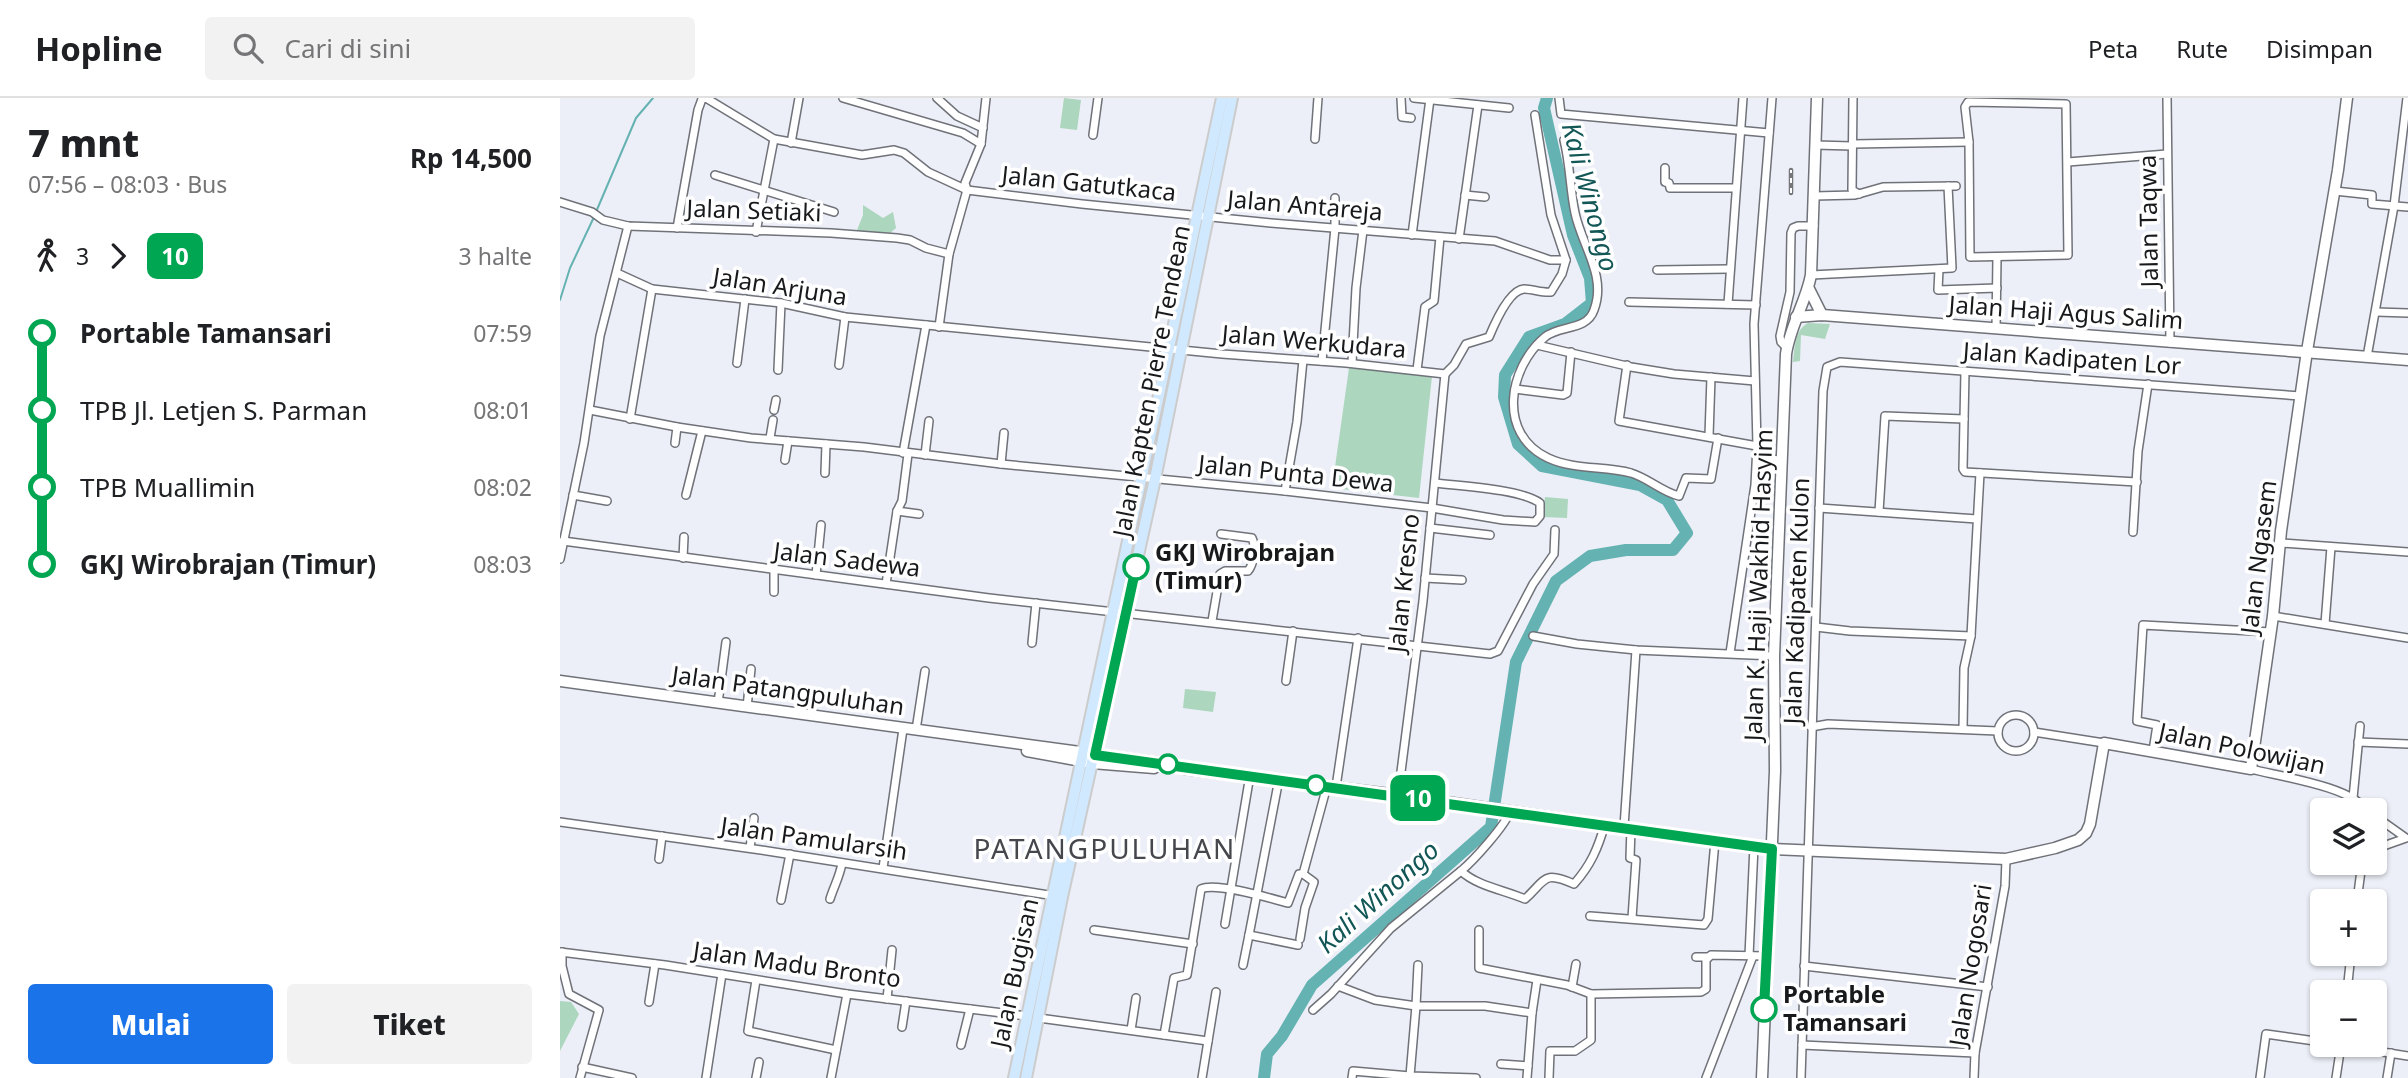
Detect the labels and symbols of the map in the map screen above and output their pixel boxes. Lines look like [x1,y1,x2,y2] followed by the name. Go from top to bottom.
[1554,118,1628,275] water label: Kali Winongo
[2130,154,2165,290] street label: Jalan Taqwa
[998,157,1178,208] street label: Jalan Gatutkaca
[1224,181,1384,228] street label: Jalan Antareja
[684,191,822,228] street label: Jalan Setiaki
[1104,222,1197,541] street label: Jalan Kapten Pierre Tendean
[709,258,850,312] street label: Jalan Arjuna
[1946,287,2184,336] street label: Jalan Haji Agus Salim
[1219,316,1408,365] street label: Jalan Werkudara
[1960,333,2182,382] street label: Jalan Kadipaten Lor
[1735,429,1779,743] street label: Jalan K. Haji Wakhid Hasyim
[1195,446,1395,499] street label: Jalan Punta Dewa
[1775,477,1816,727] street label: Jalan Kadipaten Kulon
[2231,478,2283,638] street label: Jalan Ngasem
[1379,512,1426,656] street label: Jalan Kresno
[770,533,922,584] street label: Jalan Sadewa
[1155,535,1335,596] place label: GKJ Wirobrajan (Timur)
[1123,554,1149,580] marker: GKJ Wirobrajan (Timur)
[668,657,906,722] street label: Jalan Patangpuluhan
[2154,713,2329,781] street label: Jalan Polowijan
[1158,754,1178,774] unlabelled marker
[1306,775,1326,795] unlabelled marker
[1386,775,1449,821] line badge: 10
[717,808,910,867] street label: Jalan Pamularsih
[974,829,1236,867] district label: PATANGPULUHAN
[1308,832,1446,961] water label: Kali Winongo
[1940,881,1999,1050] street label: Jalan Nogosari
[981,895,1045,1052] street label: Jalan Bugisan
[689,932,903,994] street label: Jalan Madu Bronto
[1783,977,1907,1038] place label: Portable Tamansari
[1751,996,1777,1022] marker: Portable Tamansari

